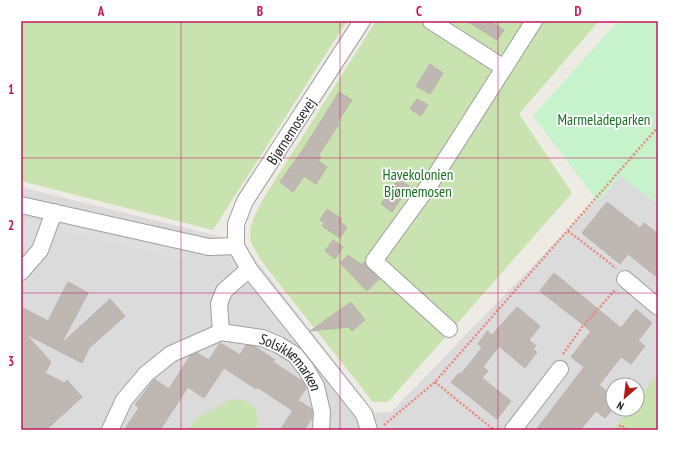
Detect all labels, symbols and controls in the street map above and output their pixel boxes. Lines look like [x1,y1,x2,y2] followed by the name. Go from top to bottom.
[97,3,105,20] text: A
[257,3,263,20] text: B
[416,3,422,20] text: C
[575,3,582,20] text: D
[8,81,14,98] text: 1
[262,94,320,168] street label: Bjørnemosevej
[558,110,650,129] park label: Marmeladeparken
[383,165,453,201] park label: Havekolonien Bjørnemosen
[8,217,14,234] text: 2
[257,329,326,392] street label: Solsikkemarken
[8,353,14,370] text: 3
[605,377,645,417] north arrow
[614,398,626,413] text: N

